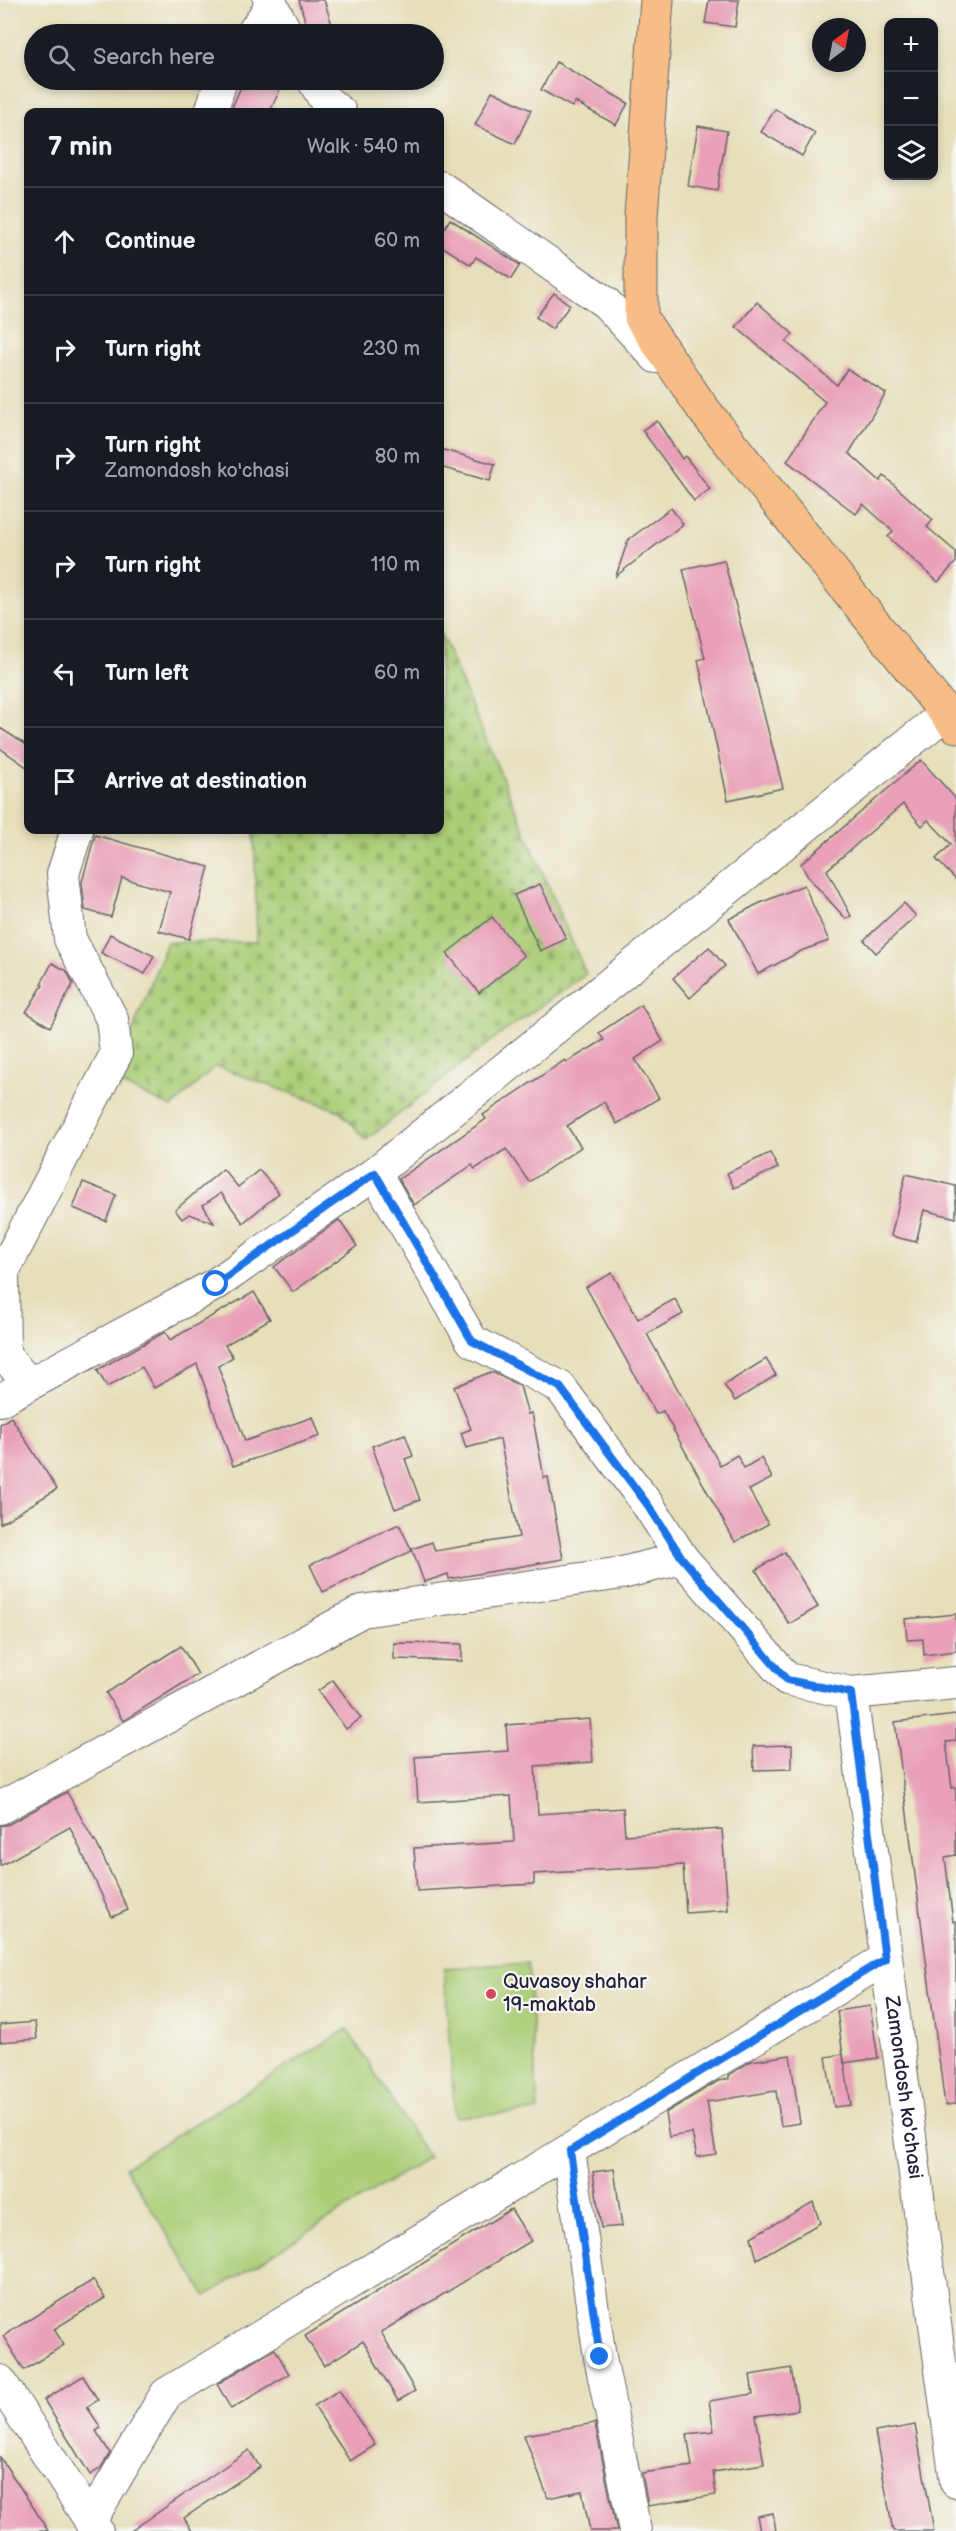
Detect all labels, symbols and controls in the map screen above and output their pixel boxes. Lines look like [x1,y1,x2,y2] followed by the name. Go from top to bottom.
[812,18,866,72] north arrow
[884,18,938,180] map controls
[884,18,938,72] button: +
[24,24,444,90] search box
[45,41,78,74] icon: search
[93,44,215,71] text: Search here
[884,72,938,126] button: −
[884,126,938,180] button: layers
[48,132,112,163] text: 7 min
[307,135,420,159] text: Walk · 540 m
[48,225,81,258] icon: ahead
[105,228,195,255] text: Continue
[374,229,420,253] text: 60 m
[48,333,81,366] icon: right
[105,336,201,363] text: Turn right
[363,337,420,361] text: 230 m
[105,432,201,459] text: Turn right
[48,441,81,474] icon: right
[375,445,420,469] text: 80 m
[105,459,289,483] text: Zamondosh ko'chasi
[48,549,81,582] icon: right
[105,552,201,579] text: Turn right
[371,553,420,577] text: 110 m
[48,657,81,690] icon: left
[105,660,189,687] text: Turn left
[374,661,420,685] text: 60 m
[48,765,81,798] icon: arrive
[105,768,307,795] text: Arrive at destination
[202,1270,228,1296] route start
[503,1970,647,2017] place label: Quvasoy shahar 19-maktab
[484,1987,498,2001] marker: Quvasoy shahar 19-maktab
[879,1994,928,2180] street label: Zamondosh ko'chasi
[586,2343,612,2369] route end

